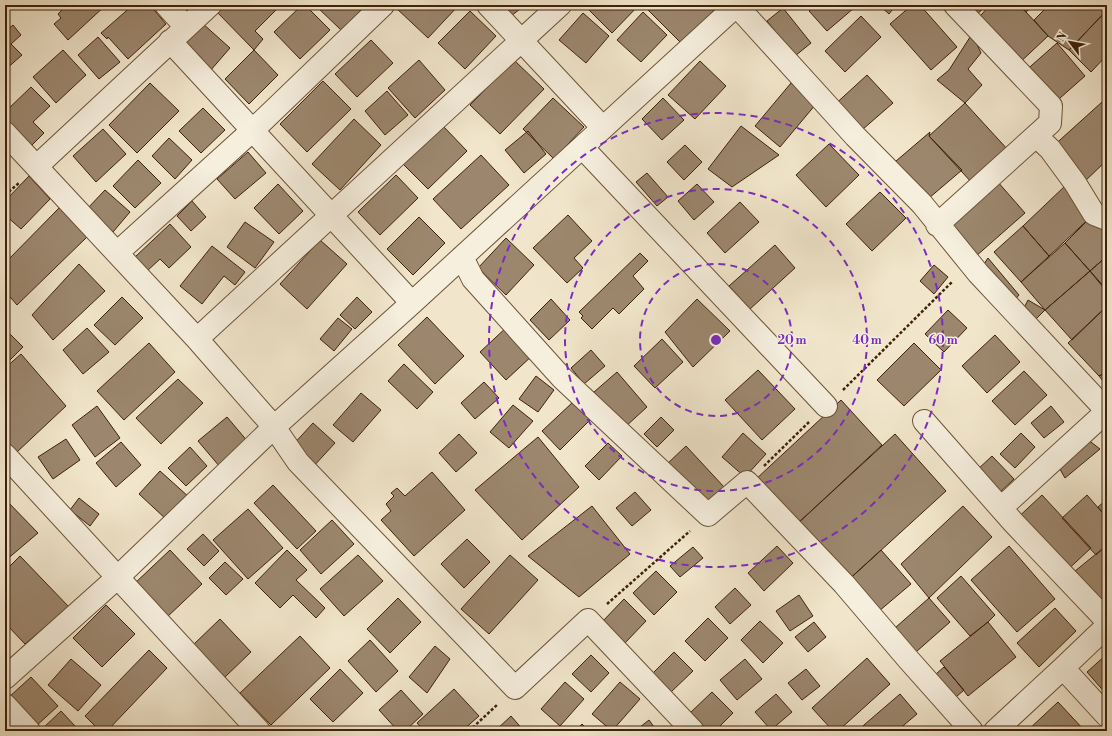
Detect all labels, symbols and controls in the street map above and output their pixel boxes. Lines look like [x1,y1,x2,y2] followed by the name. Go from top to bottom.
[1050,22,1090,62] north arrow
[1054,30,1071,45] text: N
[709,333,723,347] centre of rings
[777,333,807,348] text: 20 m
[852,333,882,348] text: 40 m
[928,333,958,348] text: 60 m

